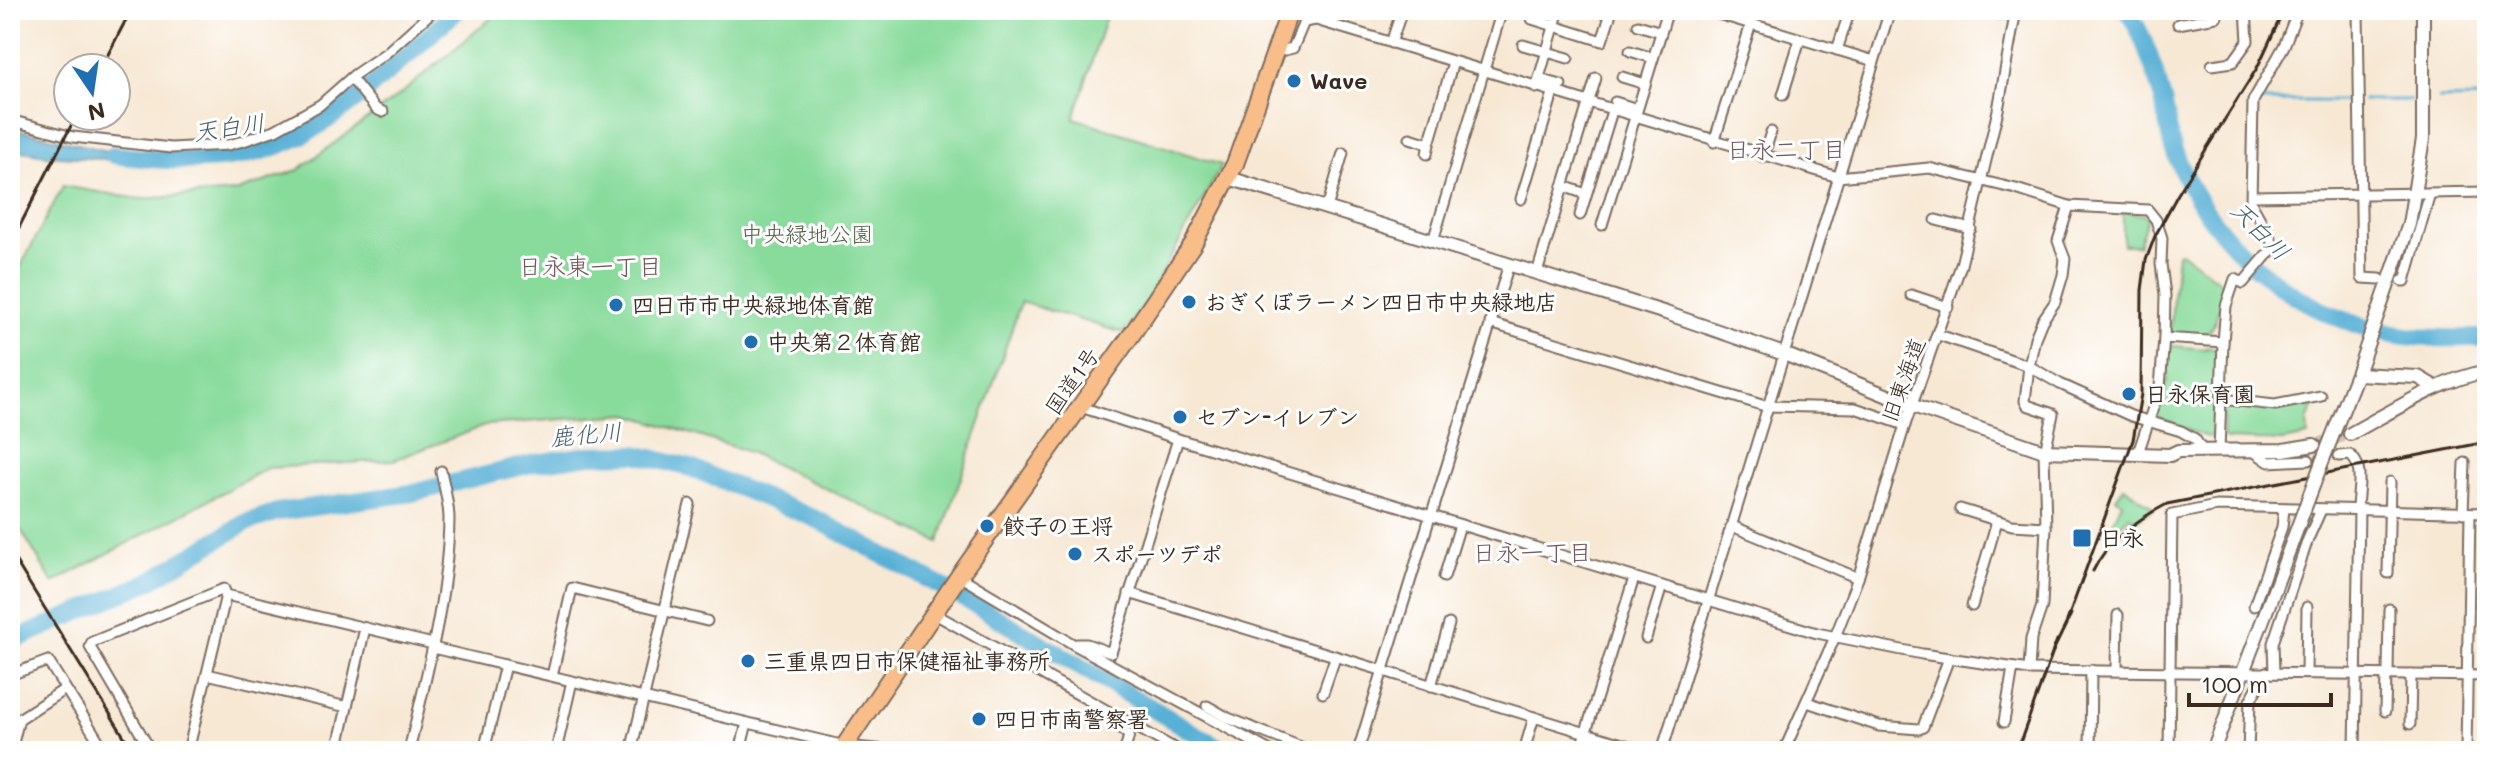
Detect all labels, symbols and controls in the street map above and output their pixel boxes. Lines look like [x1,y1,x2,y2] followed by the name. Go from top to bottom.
[52,52,132,132] north arrow
[1310,66,1367,95] place label: Wave
[1285,72,1303,90] marker: Wave
[85,96,108,128] text: N
[191,106,267,147] water label: 天白川
[1726,133,1846,164] district label: 日永二丁目
[2225,194,2297,266] water label: 天白川
[741,219,873,248] park label: 中央緑地公園
[518,250,662,281] district label: 日永東一丁目
[1205,287,1557,316] place label: おぎくぼラーメン四日市中央緑地店
[632,290,874,319] place label: 四日市市中央緑地体育館
[1180,293,1198,311] marker: おぎくぼラーメン四日市中央緑地店
[607,296,625,314] marker: 四日市市中央緑地体育館
[767,327,921,356] place label: 中央第２体育館
[742,333,760,351] marker: 中央第２体育館
[1874,334,1931,426] street label: 旧東海道
[1038,341,1105,420] street label: 国道1号
[2145,379,2255,408] place label: 日永保育園
[2120,385,2138,403] marker: 日永保育園
[1196,402,1359,431] place label: セブン-イレブン
[1171,408,1189,426] marker: セブン-イレブン
[549,415,623,452] water label: 鹿化川
[1003,511,1113,540] place label: 餃子の王将
[978,517,996,535] marker: 餃子の王将
[2100,523,2144,552] place label: 日永
[2071,527,2093,549] marker: 日永
[1472,536,1592,567] district label: 日永一丁目
[1091,539,1223,568] place label: スポーツデポ
[1066,545,1084,563] marker: スポーツデポ
[764,646,1050,675] place label: 三重県四日市保健福祉事務所
[739,652,757,670] marker: 三重県四日市保健福祉事務所
[2189,657,2331,707] scale bar
[2201,668,2268,699] text: 100 m
[995,704,1149,733] place label: 四日市南警察署
[970,710,988,728] marker: 四日市南警察署

